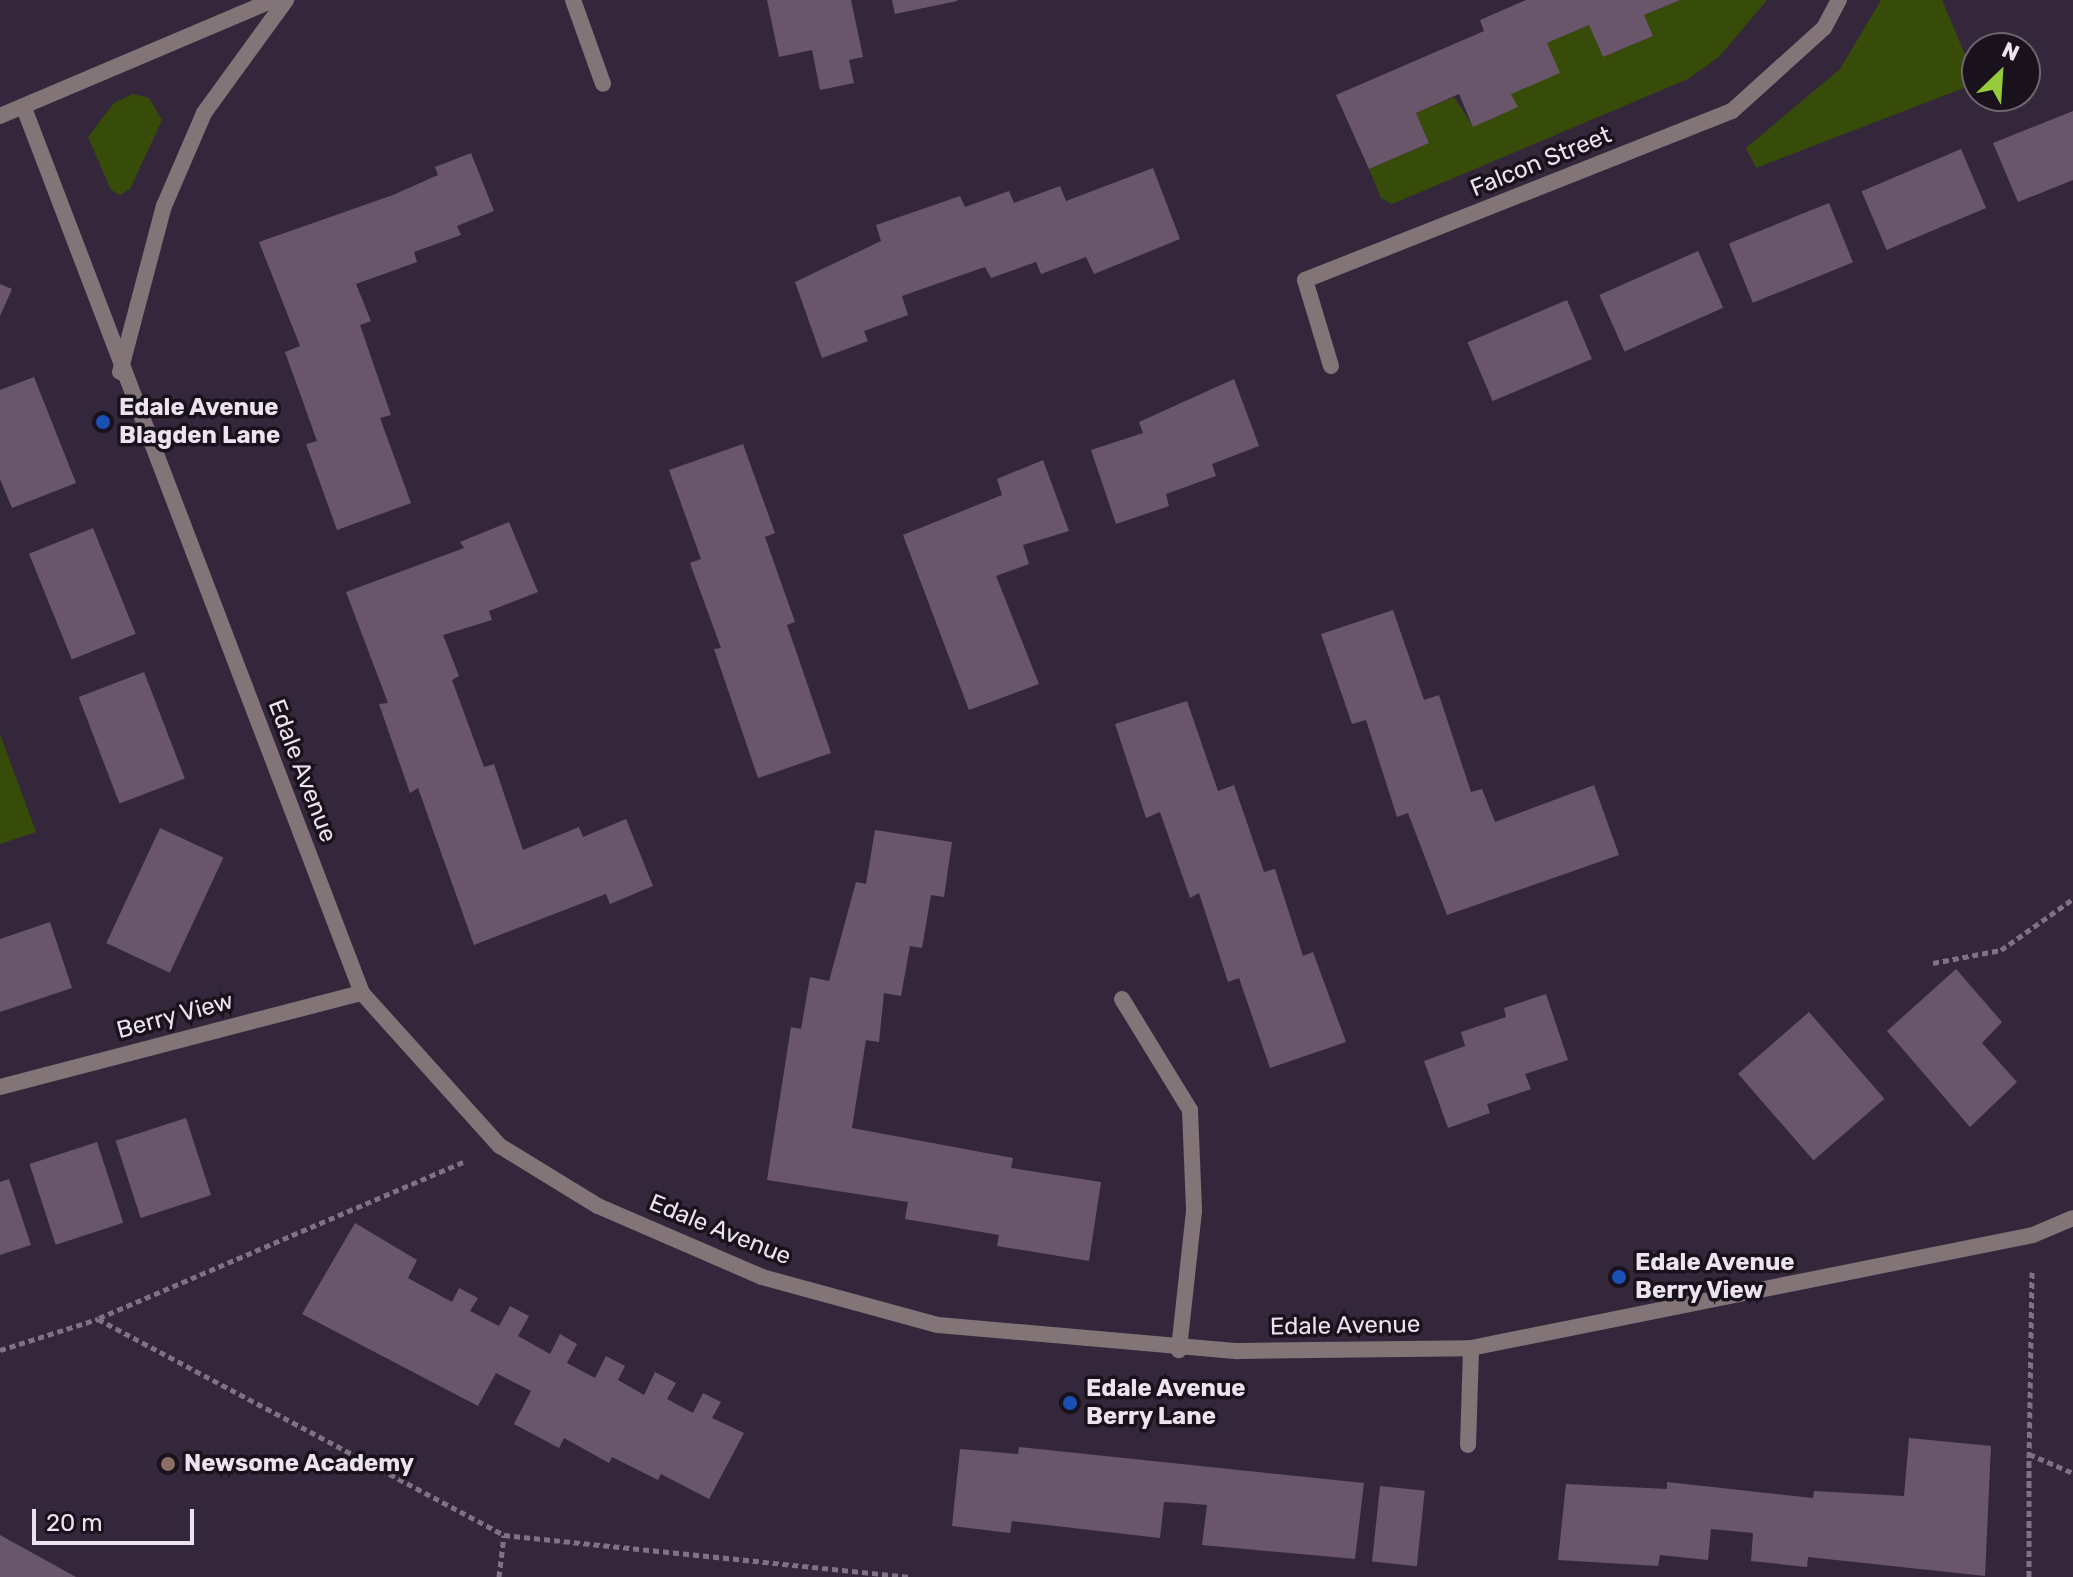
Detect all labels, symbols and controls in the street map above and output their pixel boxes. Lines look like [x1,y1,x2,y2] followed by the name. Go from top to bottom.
[1961,32,2041,112] north arrow
[1998,36,2023,67] text: N
[1466,121,1616,203] street label: Falcon Street
[119,394,280,450] place label: Edale Avenue Blagden Lane
[94,413,112,431] marker: Edale Avenue Blagden Lane
[261,695,343,847] street label: Edale Avenue
[113,986,237,1046] street label: Berry View
[645,1188,795,1272] street label: Edale Avenue
[1635,1249,1795,1305] place label: Edale Avenue Berry View
[1610,1268,1628,1286] marker: Edale Avenue Berry View
[1269,1310,1421,1342] street label: Edale Avenue
[1086,1375,1246,1431] place label: Edale Avenue Berry Lane
[1061,1394,1079,1412] marker: Edale Avenue Berry Lane
[184,1450,415,1478] place label: Newsome Academy
[159,1455,177,1473] marker: Newsome Academy
[36,1493,198,1543] scale bar
[46,1509,103,1537] text: 20 m

